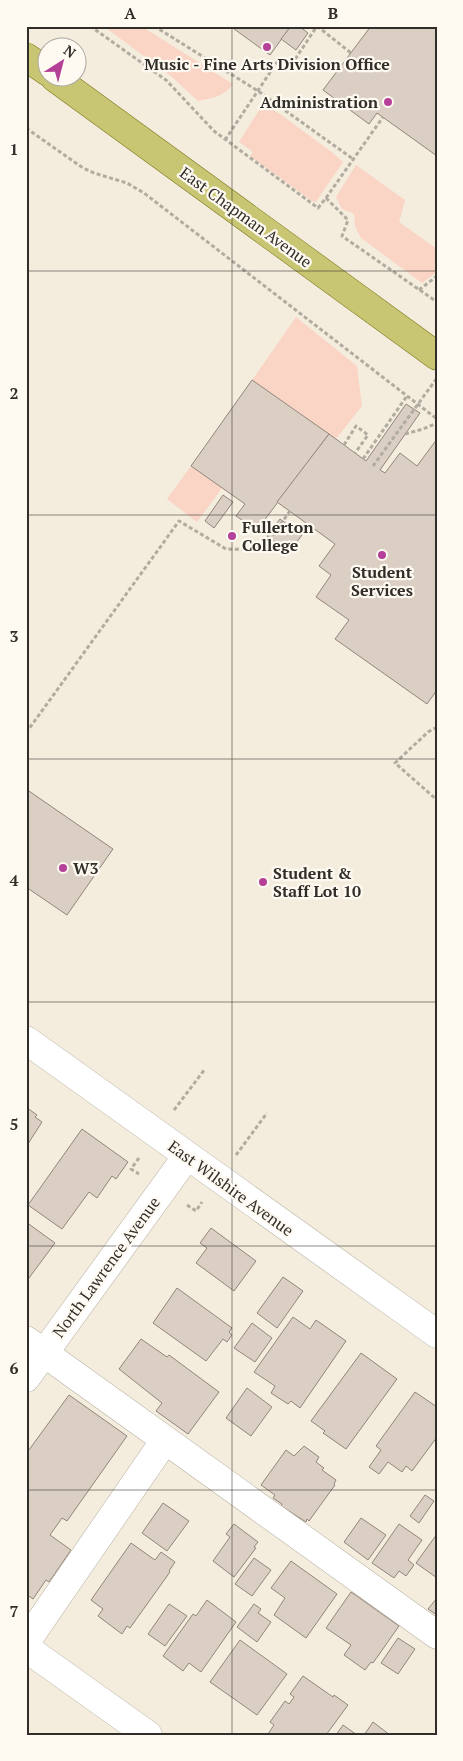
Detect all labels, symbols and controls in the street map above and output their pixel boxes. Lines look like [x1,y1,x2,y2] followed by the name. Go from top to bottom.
[124,2,136,24] text: A
[328,2,338,24] text: B
[38,38,88,88] north arrow
[60,40,80,62] text: N
[261,41,273,53] marker: Music - Fine Arts Division Office
[144,53,390,75] place label: Music - Fine Arts Division Office
[260,91,379,113] place label: Administration
[382,96,394,108] marker: Administration
[9,138,19,160] text: 1
[175,162,317,272] street label: East Chapman Avenue
[9,382,19,404] text: 2
[242,516,314,556] place label: Fullerton College
[226,530,238,542] marker: Fullerton College
[376,549,388,561] marker: Student Services
[351,561,413,601] place label: Student Services
[9,625,19,647] text: 3
[73,857,99,879] place label: W3
[57,862,69,874] marker: W3
[273,862,361,902] place label: Student & Staff Lot 10
[9,869,19,891] text: 4
[257,876,269,888] marker: Student & Staff Lot 10
[9,1113,19,1135] text: 5
[164,1135,298,1241] street label: East Wilshire Avenue
[47,1192,165,1342] street label: North Lawrence Avenue
[9,1357,19,1379] text: 6
[9,1600,19,1622] text: 7

